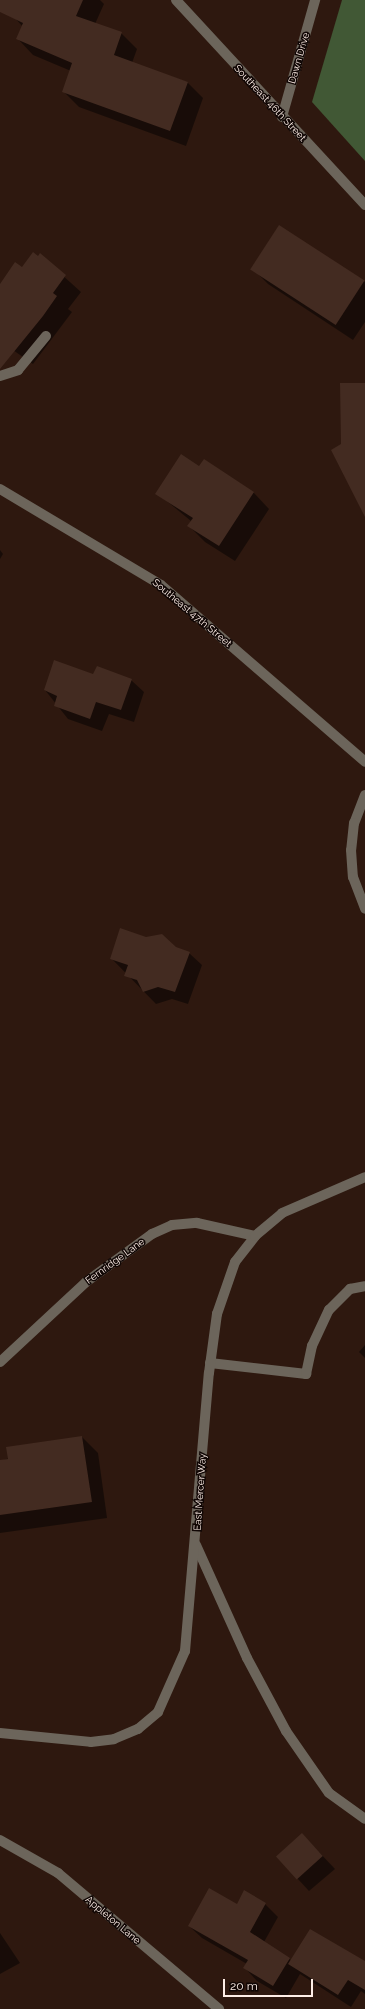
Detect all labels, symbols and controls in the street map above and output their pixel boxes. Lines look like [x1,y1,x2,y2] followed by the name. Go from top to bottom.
[286,31,312,85] street label: Dawn Drive
[231,62,309,144] street label: Southeast 46th Street
[150,576,234,650] street label: Southeast 47th Street
[83,1235,147,1287] street label: Fernridge Lane
[191,1453,209,1531] street label: East Mercer Way
[83,1893,143,1947] street label: Appleton Lane
[225,1971,315,1997] scale bar
[230,1979,258,1993] text: 20 m

